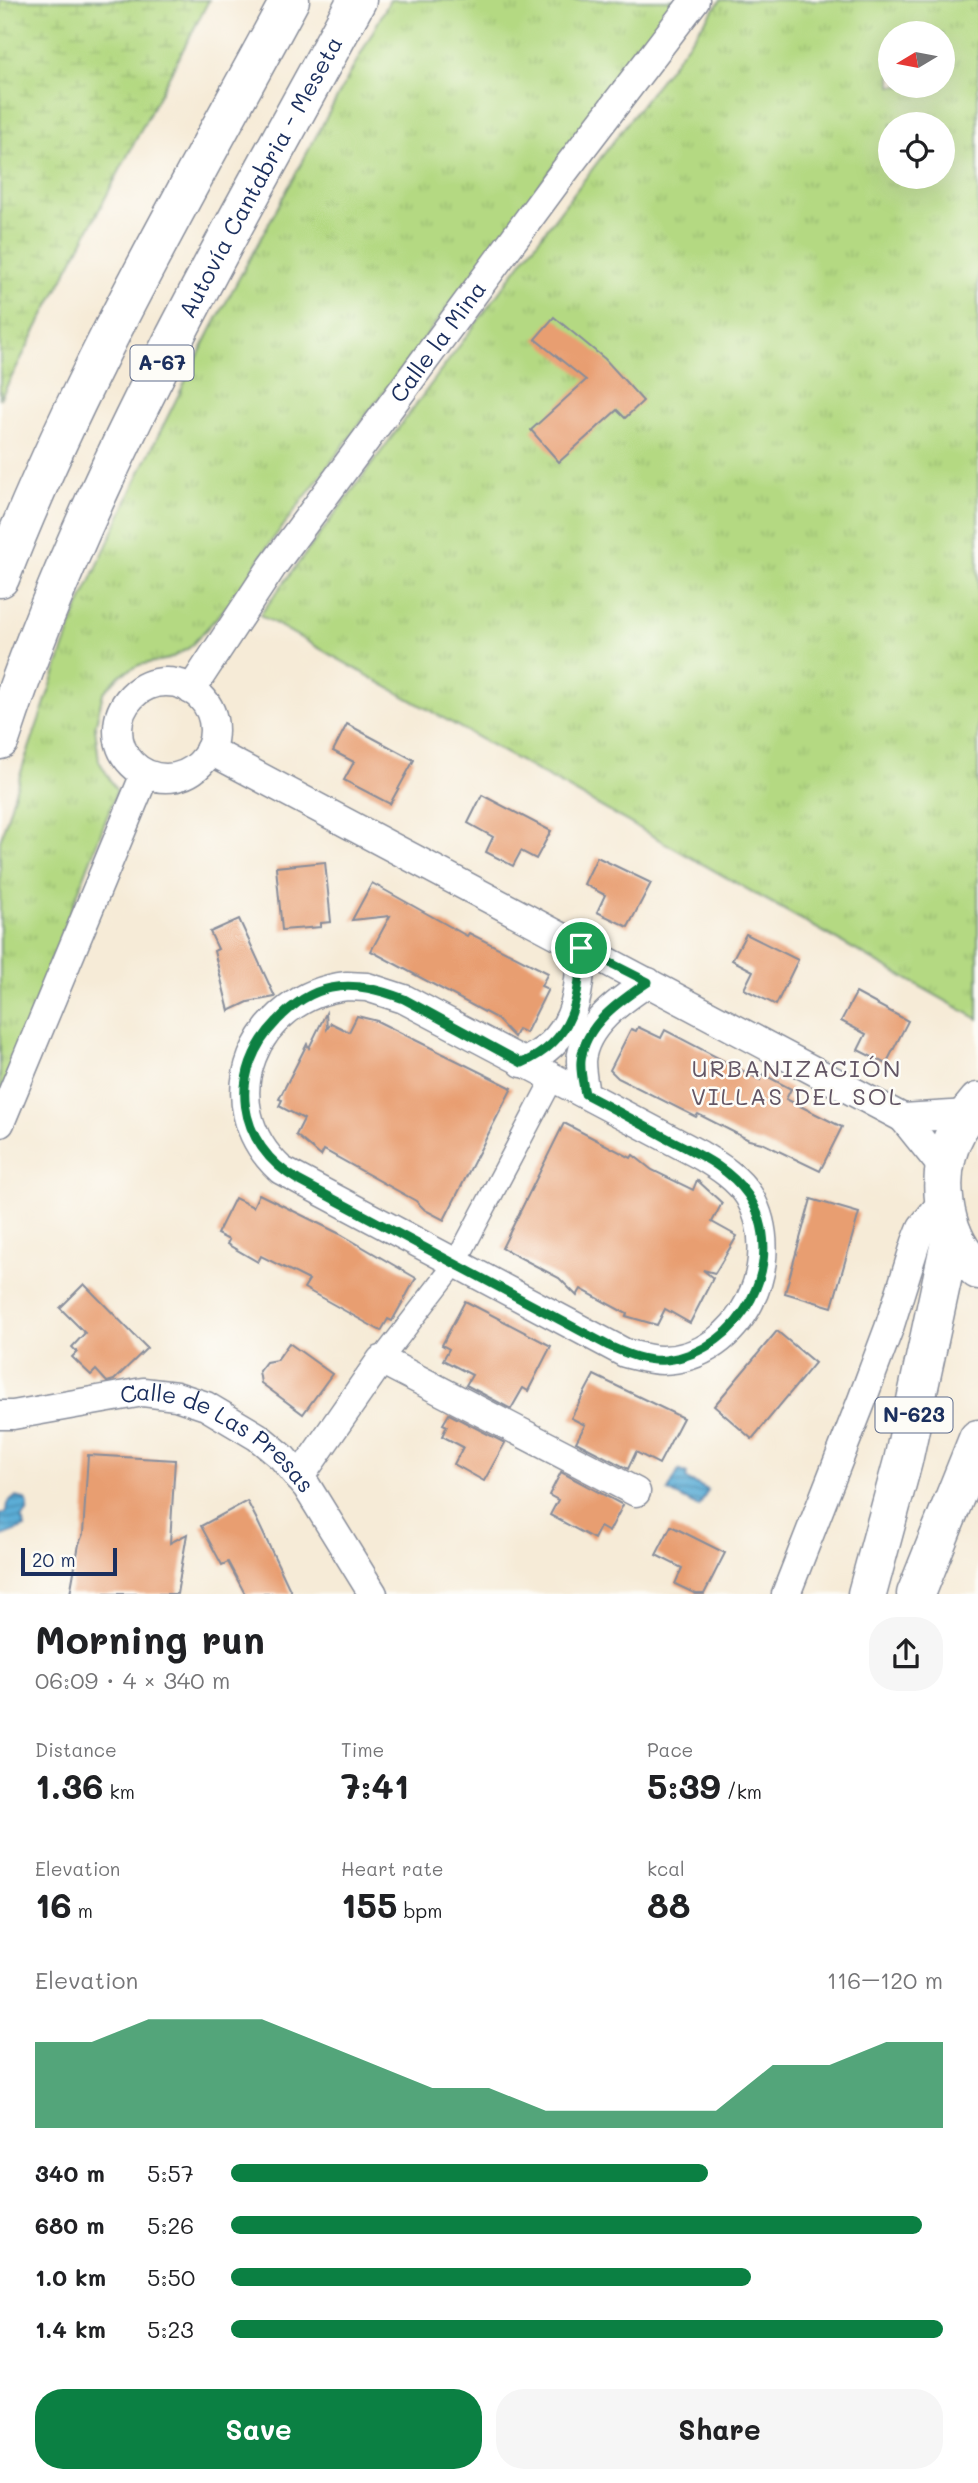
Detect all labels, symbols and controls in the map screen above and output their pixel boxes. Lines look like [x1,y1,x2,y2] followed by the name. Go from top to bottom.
[878,21,956,98] north arrow
[878,21,955,189] map controls
[171,31,348,323] street label: Autovía Cantabria - Meseta
[878,112,955,189] button: locate
[382,274,492,408] street label: Calle la Mina
[130,346,194,380] road number: A-67
[551,918,611,978] pin
[562,929,600,967] icon: arrive
[691,1052,903,1111] district label: URBANIZACIÓN VILLAS DEL SOL
[118,1375,321,1498] street label: Calle de Las Presas
[876,1398,953,1432] road number: N-623
[21,1545,117,1577] scale bar
[32,1547,76,1572] text: 20 m
[35,1614,265,1664] text: Morning run
[869,1617,943,1691] button: share
[35,1665,230,1695] text: 06:09 · 4 × 340 m
[35,1737,117,1762] text: Distance
[341,1737,384,1762] text: Time
[647,1737,693,1762] text: Pace
[35,1762,103,1808] text: 1.36
[341,1762,409,1808] text: 7:41
[647,1762,721,1808] text: 5:39
[103,1779,135,1804] text: km
[721,1779,762,1804] text: /km
[35,1856,120,1881] text: Elevation
[341,1856,444,1881] text: Heart rate
[647,1856,685,1881] text: kcal
[35,1881,72,1927] text: 16
[341,1881,397,1927] text: 155
[647,1881,690,1927] text: 88
[72,1898,93,1923] text: m
[397,1898,442,1923] text: bpm
[35,1965,138,1995] text: Elevation
[827,1965,943,1995] text: 116–120 m
[35,2158,105,2188] text: 340 m
[147,2158,194,2188] text: 5:57
[35,2210,105,2240] text: 680 m
[147,2210,194,2240] text: 5:26
[35,2262,106,2292] text: 1.0 km
[147,2262,195,2292] text: 5:50
[35,2314,106,2344] text: 1.4 km
[147,2314,194,2344] text: 5:23
[35,2389,482,2469] button: Save
[496,2389,943,2469] button: Share

